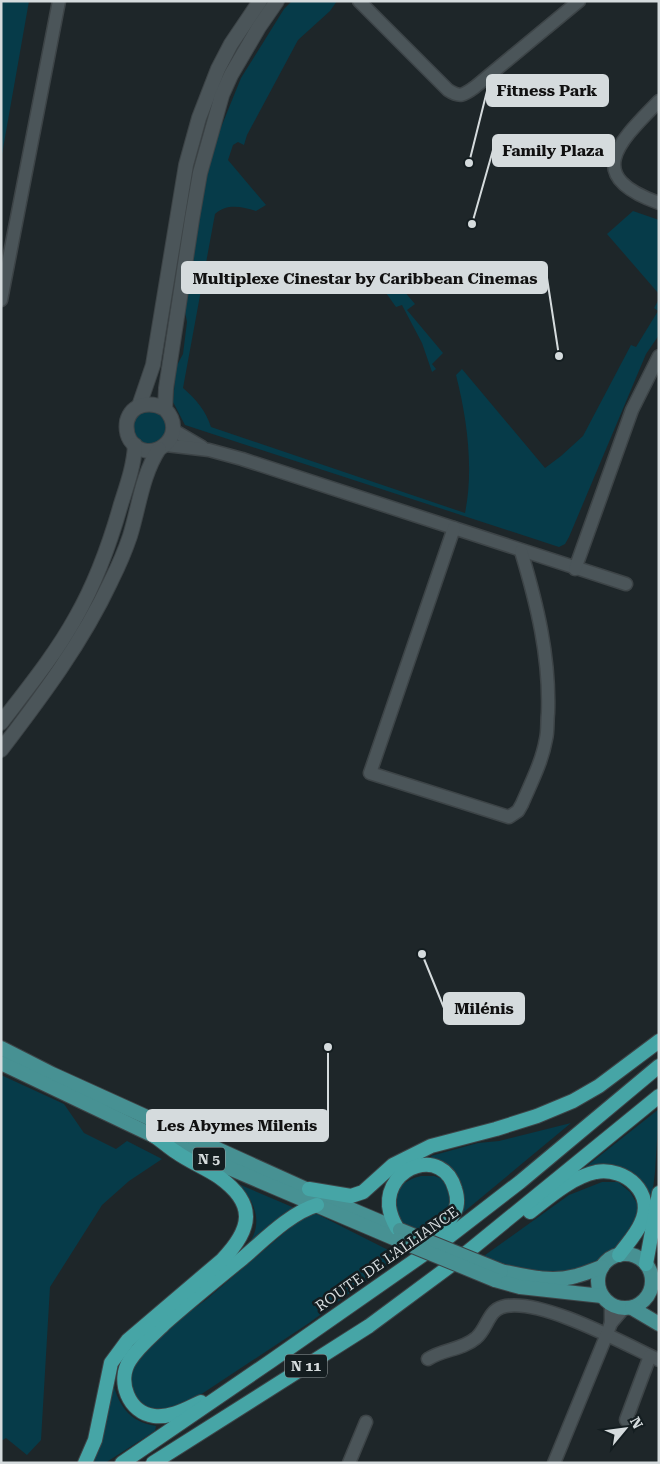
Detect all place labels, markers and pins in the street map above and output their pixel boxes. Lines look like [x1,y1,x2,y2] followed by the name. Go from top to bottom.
[487,75,608,106] callout: Fitness Park
[493,135,614,166] callout: Family Plaza
[182,262,547,293] callout: Multiplexe Cinestar by Caribbean Cinemas
[444,993,524,1024] callout: Milénis
[147,1110,328,1141] callout: Les Abymes Milenis

